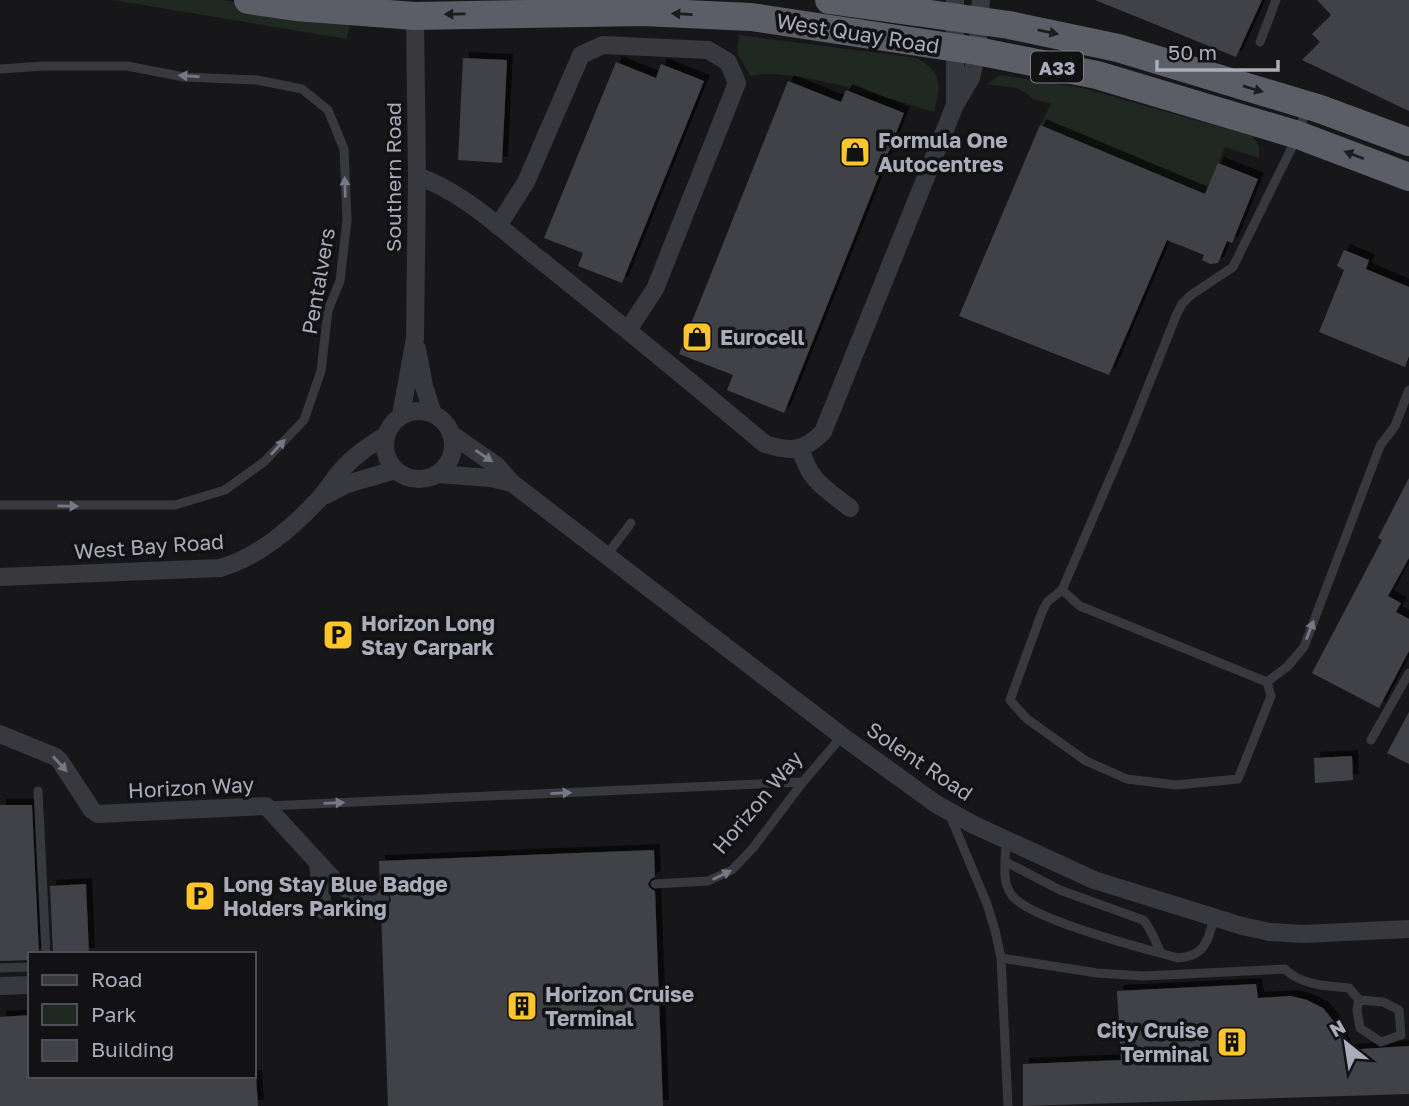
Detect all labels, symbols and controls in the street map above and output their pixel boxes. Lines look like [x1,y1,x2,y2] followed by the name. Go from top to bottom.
[775,7,941,59] street label: West Quay Road
[444,8,466,20] one-way arrow
[671,9,693,20] one-way arrow
[1037,27,1059,38] one-way arrow
[1157,28,1278,72] scale bar
[1168,39,1217,65] text: 50 m
[1031,52,1083,82] road number: A33
[178,71,200,82] one-way arrow
[1243,84,1264,95] one-way arrow
[380,102,406,252] street label: Southern Road
[878,127,1008,177] place label: Formula One Autocentres
[838,135,872,169] shop icon: Formula One Autocentres
[1343,149,1364,160] one-way arrow
[340,176,351,198] one-way arrow
[296,226,340,336] street label: Pentalvers
[680,320,714,354] shop icon: Eurocell
[720,324,805,350] place label: Eurocell
[270,438,286,456] one-way arrow
[474,450,494,463] one-way arrow
[57,500,79,512] one-way arrow
[73,528,225,564] street label: West Bay Road
[361,610,495,660] place label: Horizon Long Stay Carpark
[321,618,355,652] parking icon: Horizon Long Stay Carpark
[1304,620,1315,641] one-way arrow
[862,716,978,806] street label: Solent Road
[706,745,808,859] street label: Horizon Way
[52,755,68,773] one-way arrow
[127,771,255,803] street label: Horizon Way
[550,787,572,798] one-way arrow
[323,798,345,809] one-way arrow
[712,869,732,880] one-way arrow
[223,871,448,921] place label: Long Stay Blue Badge Holders Parking
[183,879,217,913] parking icon: Long Stay Blue Badge Holders Parking
[28,952,256,1078] legend
[91,966,142,992] text: Road
[545,981,694,1031] place label: Horizon Cruise Terminal
[505,989,539,1023] building icon: Horizon Cruise Terminal
[91,1001,137,1027] text: Park
[1311,1008,1381,1078] north arrow
[1325,1014,1349,1041] text: N
[1096,1017,1209,1067] place label: City Cruise Terminal
[1215,1025,1249,1059] building icon: City Cruise Terminal
[91,1036,174,1062] text: Building

